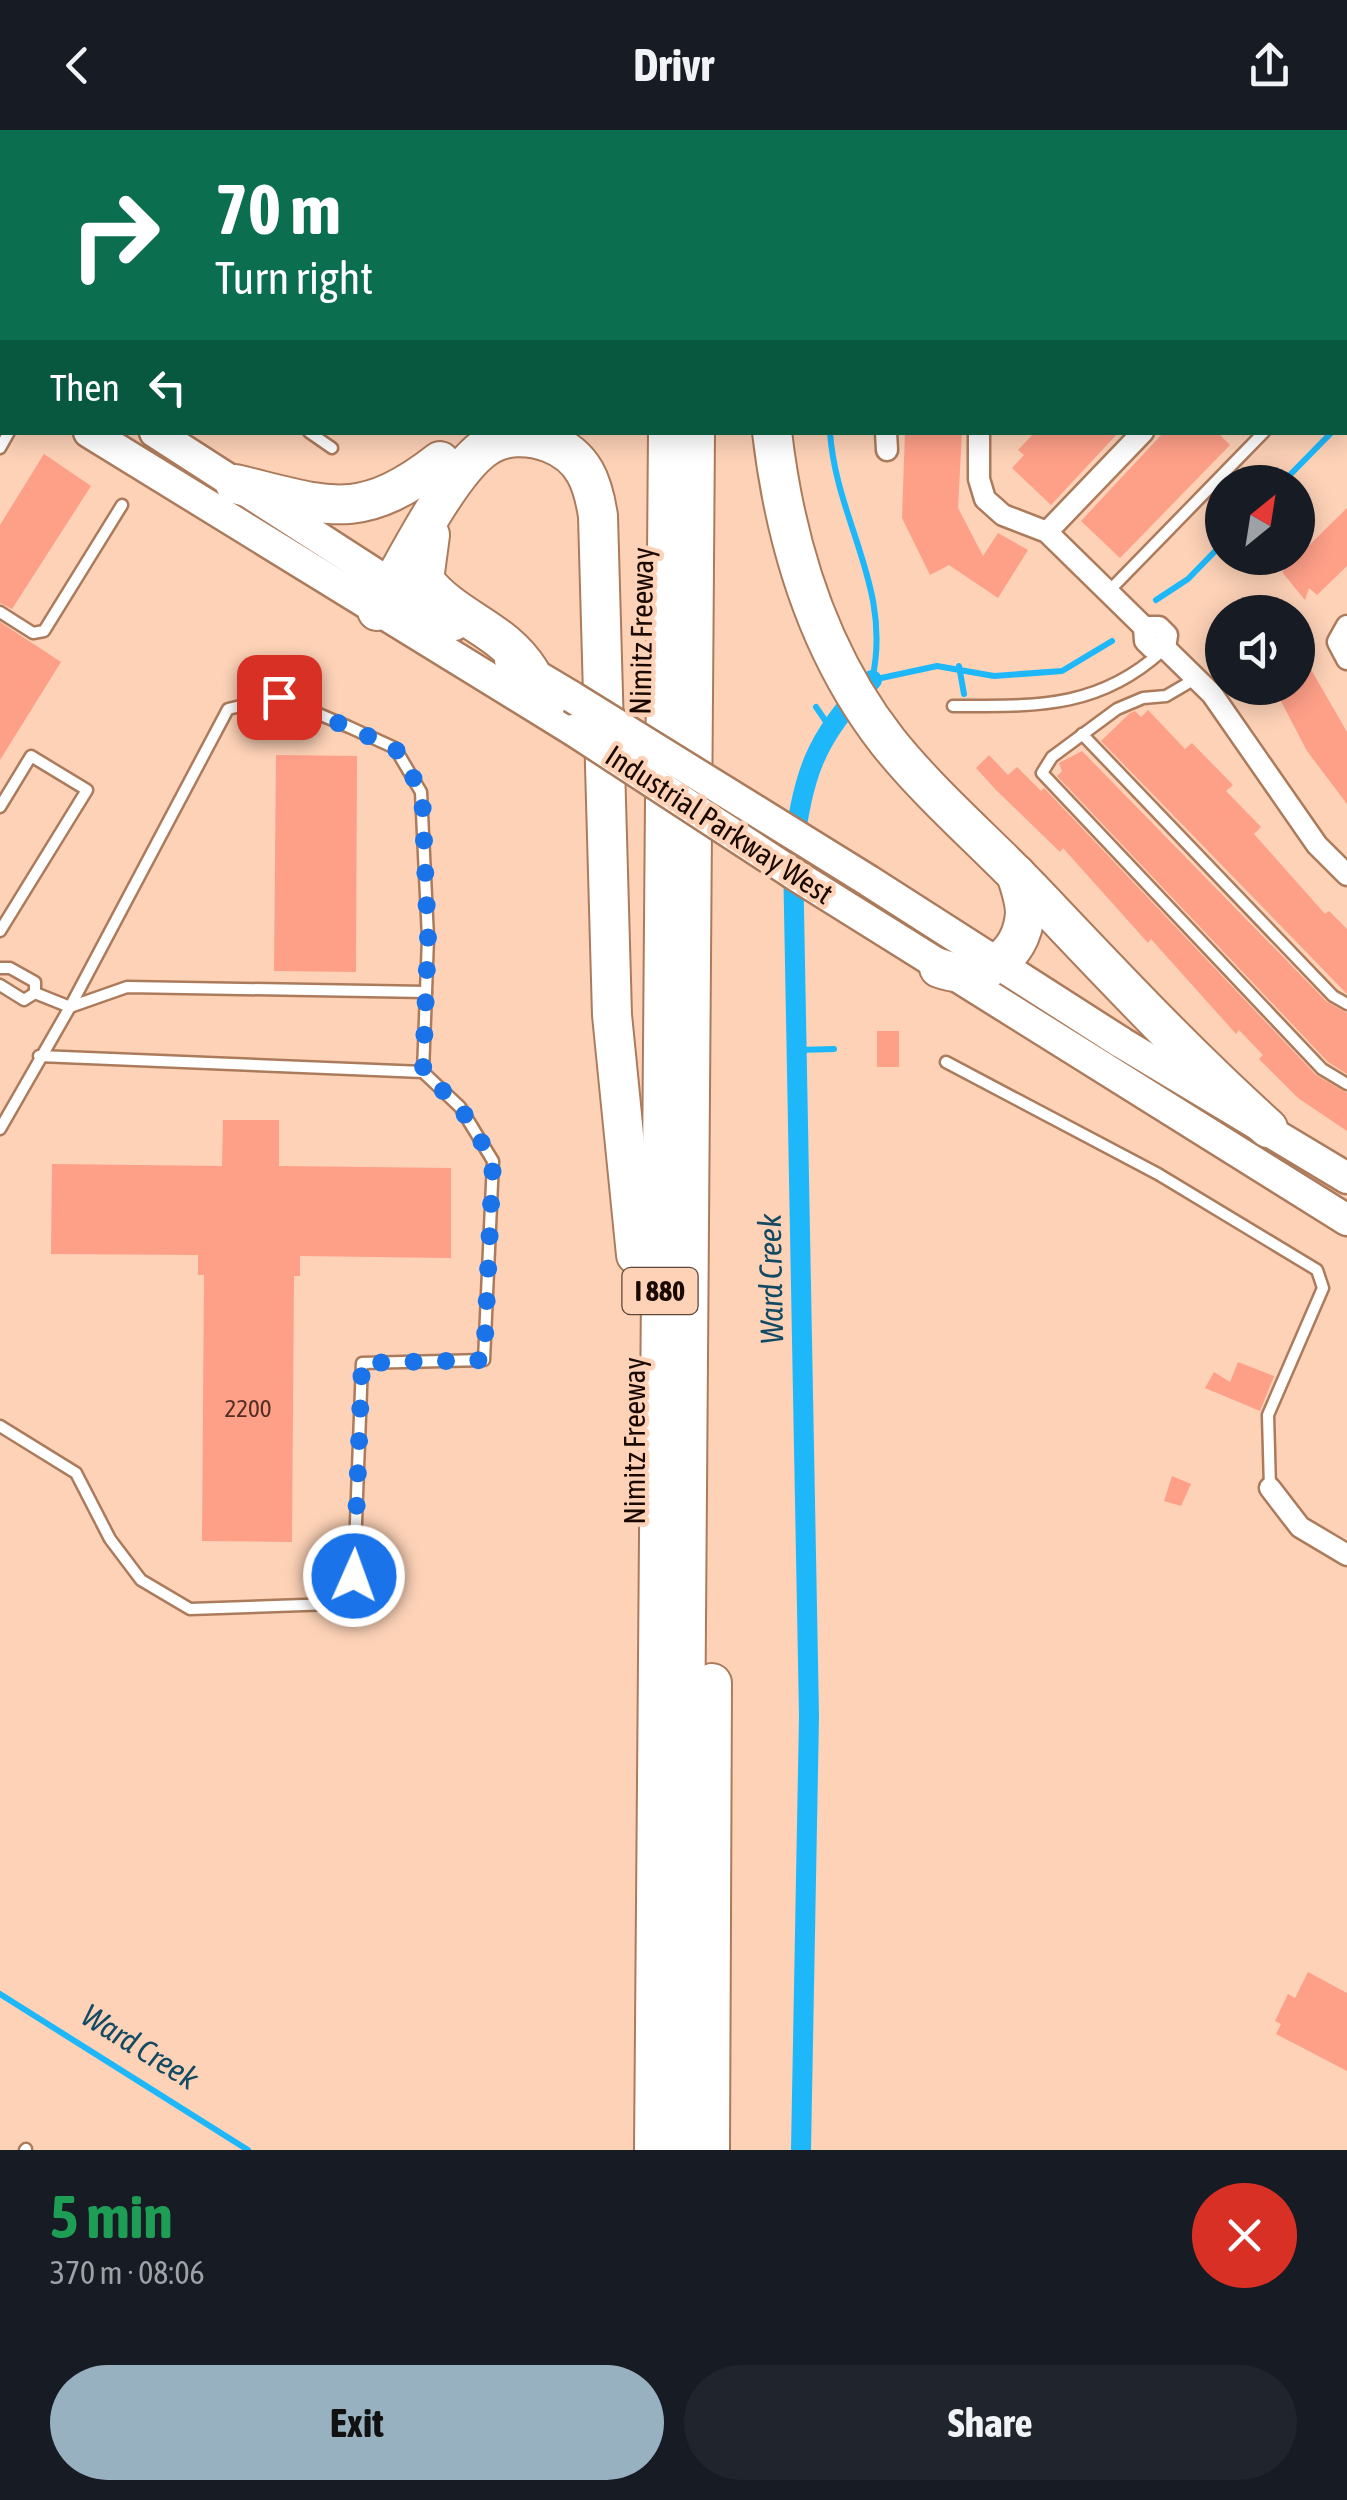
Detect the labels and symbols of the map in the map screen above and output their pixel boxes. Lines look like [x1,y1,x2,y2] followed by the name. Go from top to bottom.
[1205,465,1315,575] north arrow
[623,547,659,715] street label: Nimitz Freeway
[237,655,322,740] pin
[600,738,839,910] street label: Industrial Parkway West
[751,1213,790,1345] water label: Ward Creek
[622,1268,698,1314] road number: I 880
[617,1357,651,1525] street label: Nimitz Freeway
[224,1394,272,1422] house number: 2200
[302,1524,406,1628] position arrow
[75,1996,206,2097] water label: Ward Creek

